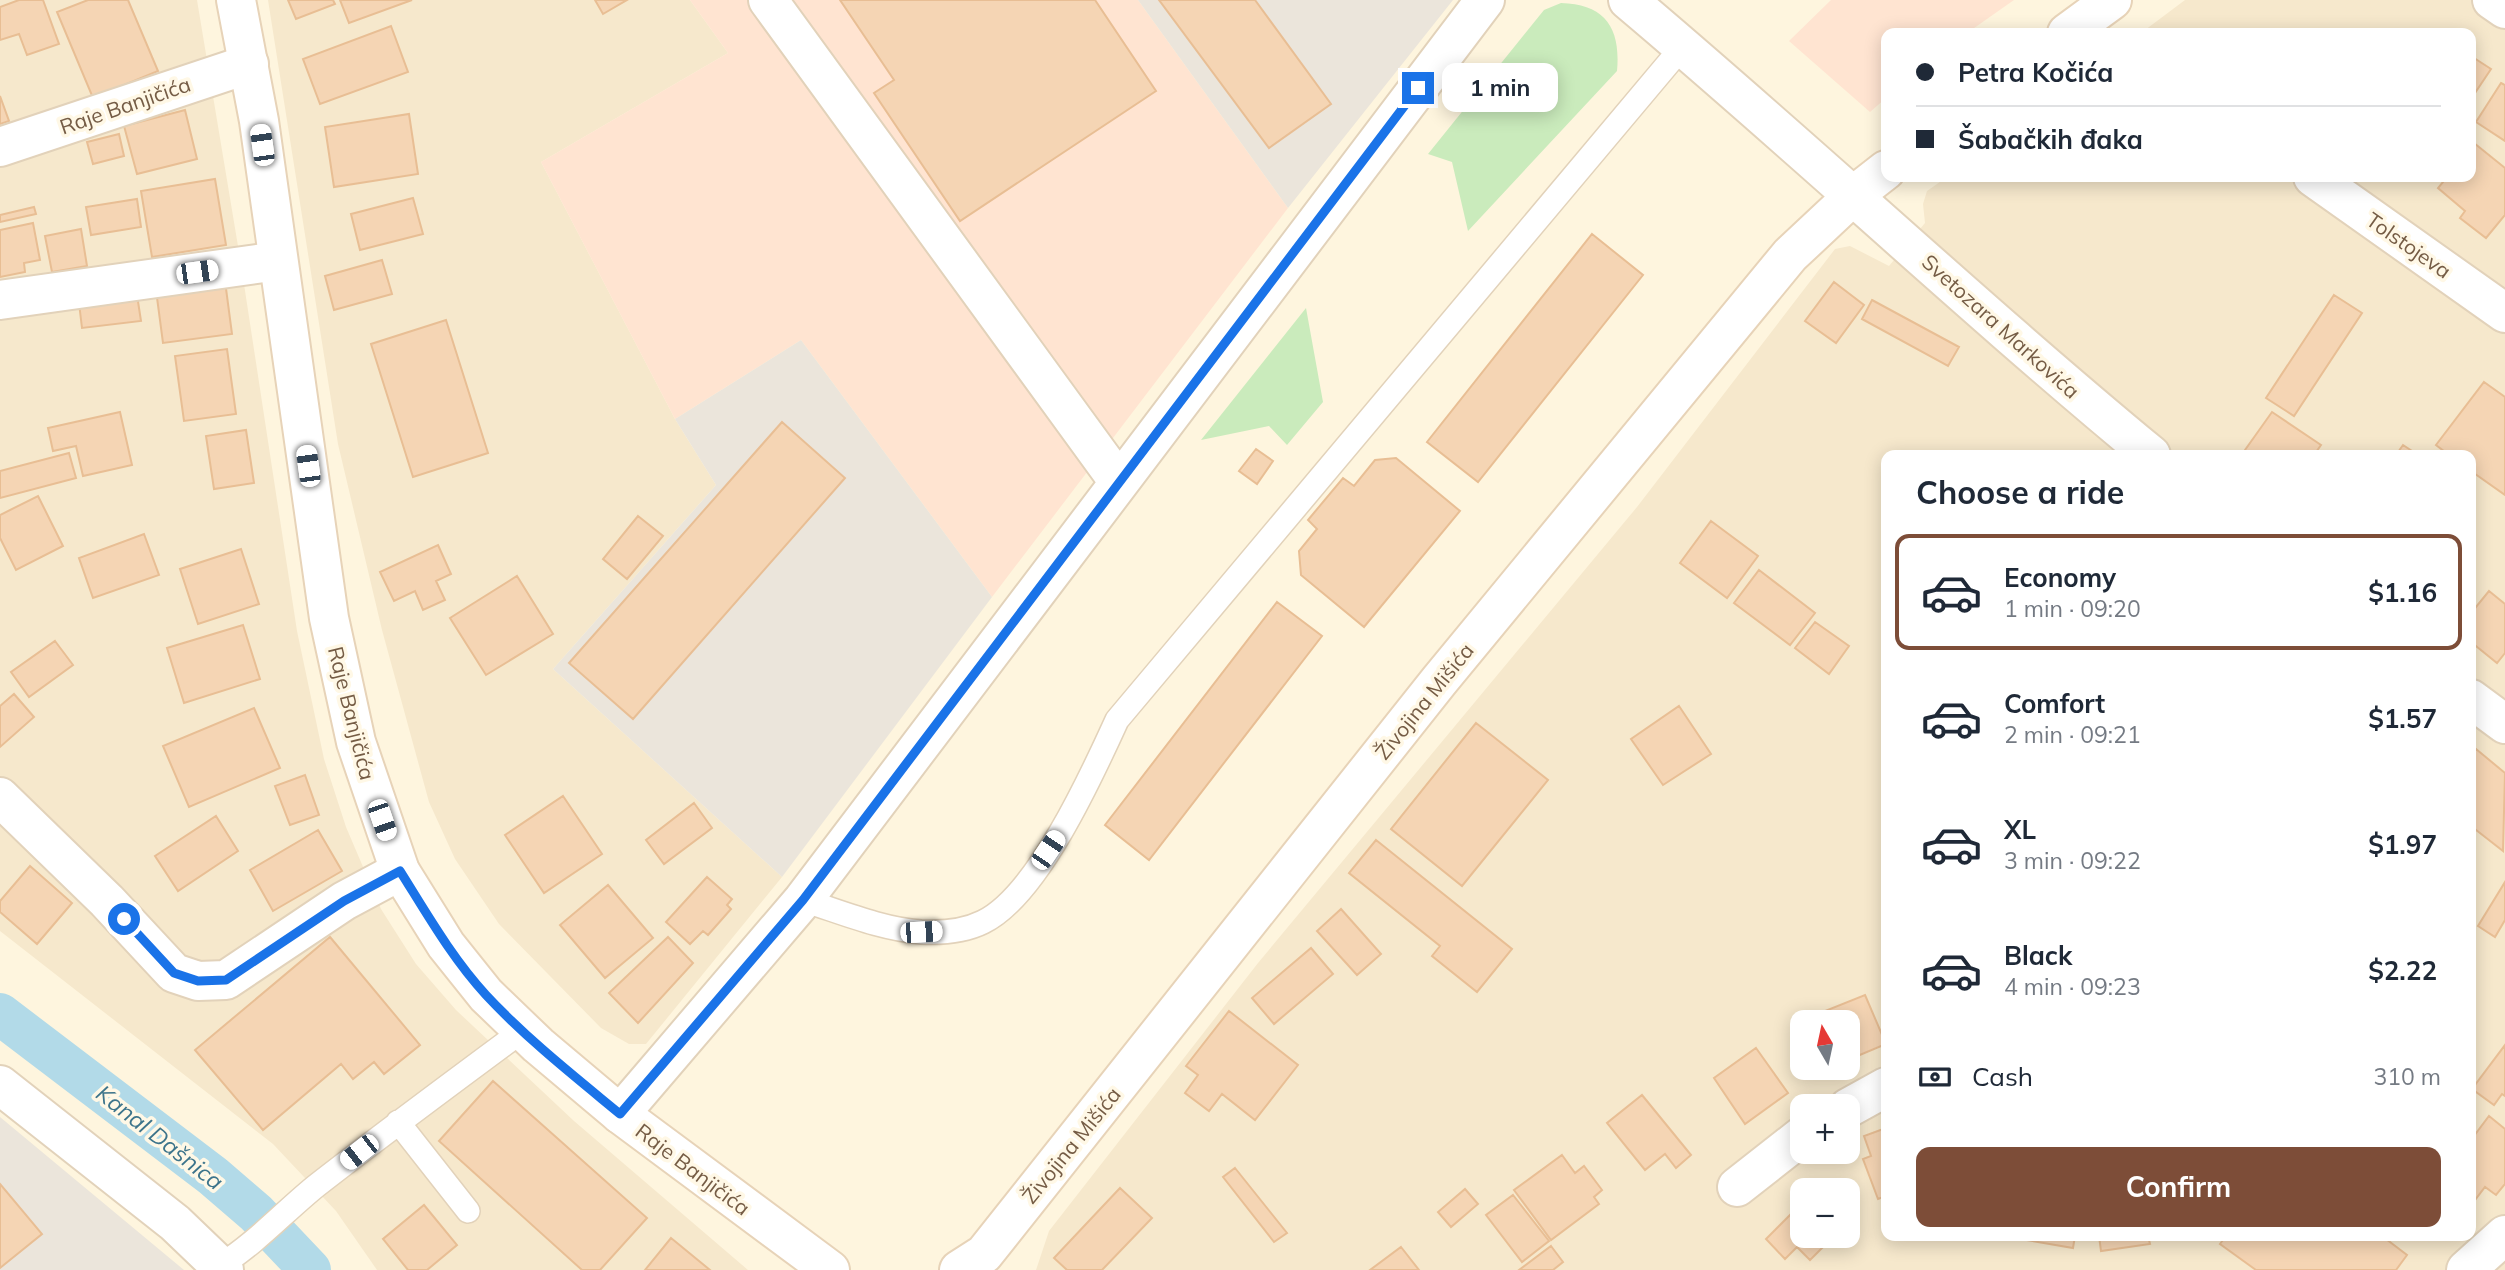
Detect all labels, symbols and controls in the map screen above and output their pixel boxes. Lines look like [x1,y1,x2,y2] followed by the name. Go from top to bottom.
[1958,56,2113,89] text: Petra Kočića
[1442,64,1558,112] callout: 1 min
[56,70,194,140] street label: Raje Banjičića
[1402,72,1434,104] route end
[1470,73,1530,102] text: 1 min
[249,123,276,167] car
[1958,123,2143,156] text: Šabačkih đaka
[2362,206,2456,284] street label: Tolstojeva
[1917,248,2085,404] street label: Svetozara Markovića
[175,259,220,285] car
[295,444,322,488] car
[1916,472,2124,512] text: Choose a ride
[1920,561,1983,624] icon: car
[2004,561,2116,594] text: Economy
[2368,576,2437,609] text: $1.16
[2004,594,2141,623] text: 1 min · 09:20
[1369,638,1479,764] street label: Živojina Mišića
[323,644,381,782] street label: Raje Banjičića
[1920,687,1983,750] icon: car
[2004,687,2105,720] text: Comfort
[2368,702,2437,735] text: $1.57
[2004,720,2141,749] text: 2 min · 09:21
[366,797,399,843] car
[1920,813,1983,876] icon: car
[2004,813,2036,846] text: XL
[1028,827,1069,873] car
[2368,828,2437,861] text: $1.97
[2004,846,2141,875] text: 3 min · 09:22
[108,903,140,935] route start
[900,920,943,944] car
[1920,939,1983,1002] icon: car
[2004,939,2072,972] text: Black
[2368,954,2437,987] text: $2.22
[2004,972,2141,1001] text: 4 min · 09:23
[1790,1010,1860,1080] north arrow
[1790,1010,1860,1248] map controls
[1916,1058,1954,1096] icon: cash
[1972,1060,2033,1093] text: Cash
[2373,1062,2441,1091] text: 310 m
[91,1078,230,1196] water label: Kanal Dašnica
[1016,1082,1126,1208] street label: Živojina Mišića
[1790,1094,1860,1164] button: +
[631,1118,755,1220] street label: Raje Banjičića
[336,1131,383,1173] car
[1916,1147,2441,1227] button: Confirm
[1790,1178,1860,1248] button: −

